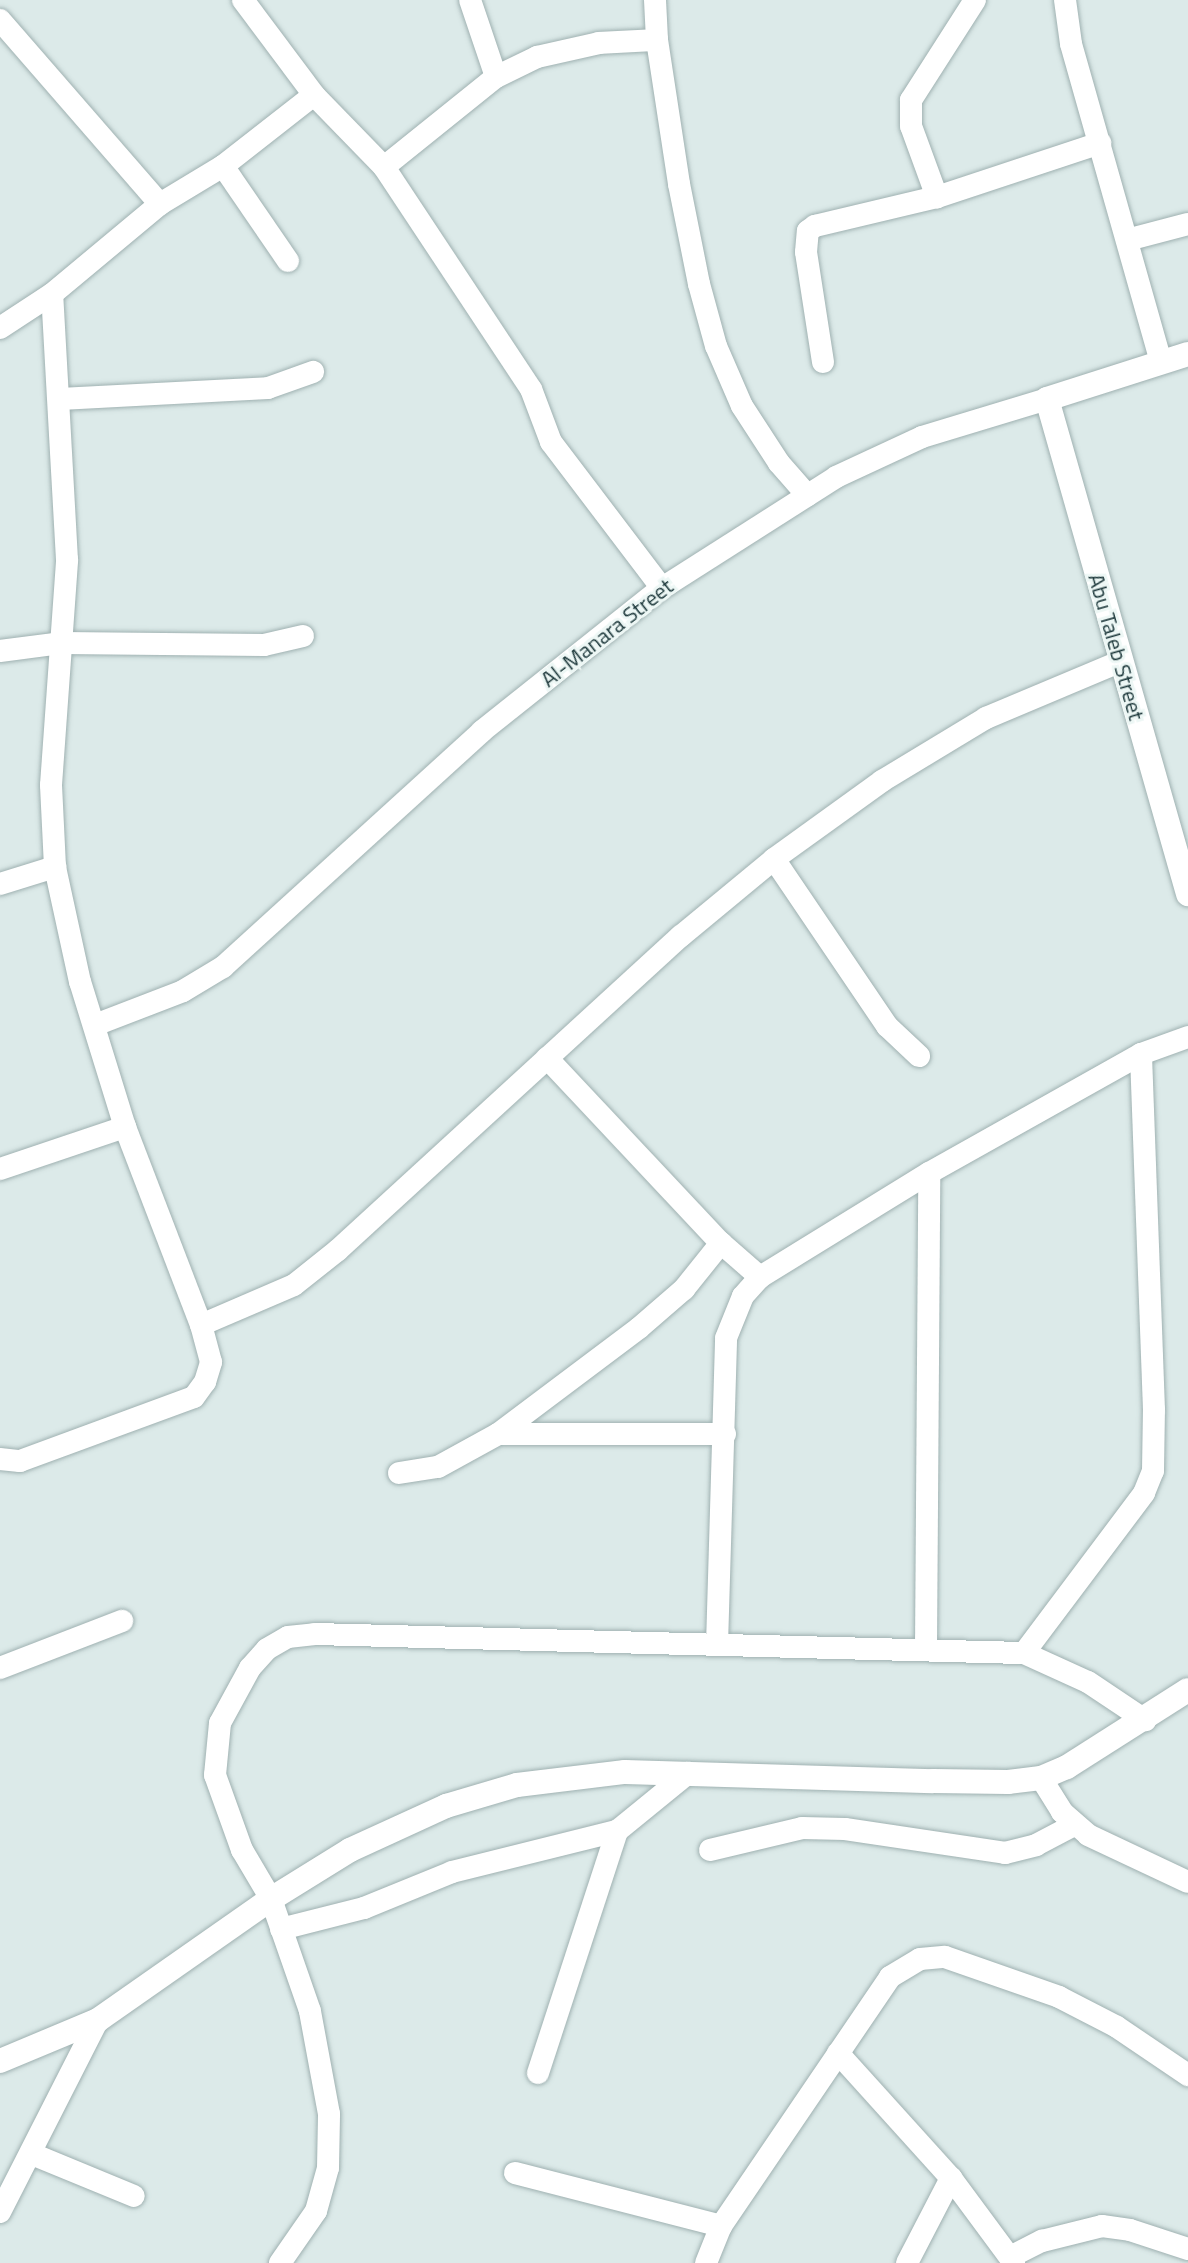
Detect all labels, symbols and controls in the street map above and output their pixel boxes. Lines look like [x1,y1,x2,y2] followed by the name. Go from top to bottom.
[1082,571,1150,723] street label: Abu Taleb Street
[536,573,678,693] street label: Al-Manara Street

